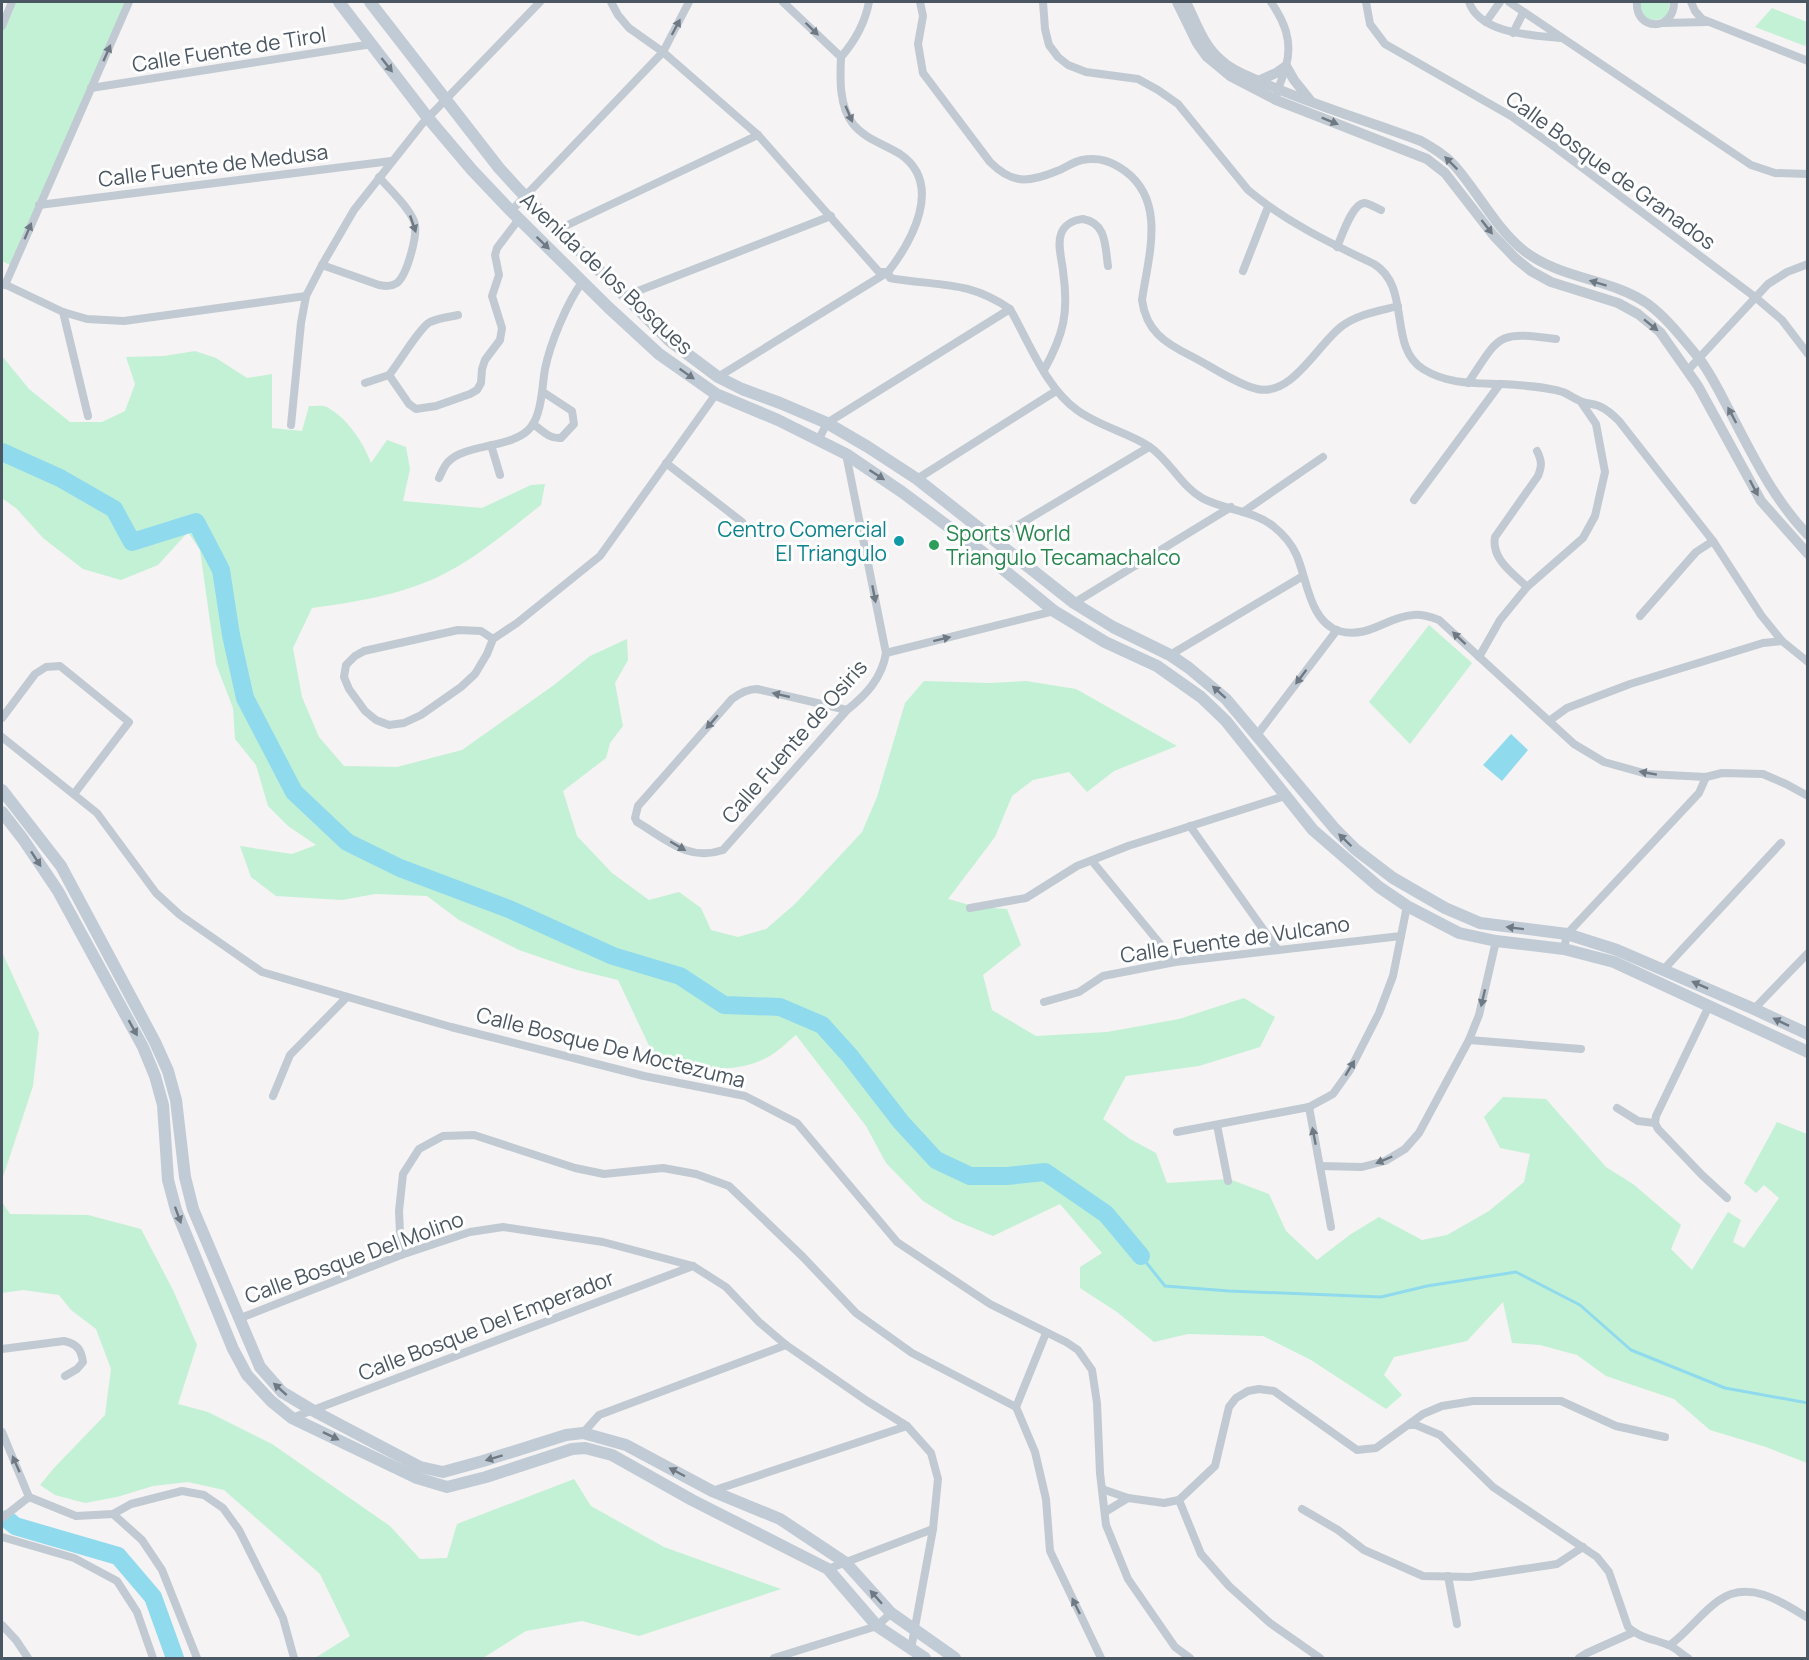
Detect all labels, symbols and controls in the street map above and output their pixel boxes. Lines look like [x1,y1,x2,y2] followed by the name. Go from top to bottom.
[671,18,681,35] one-way arrow
[130,20,328,78] street label: Calle Fuente de Tirol
[805,22,819,36] one-way arrow
[102,43,112,61] one-way arrow
[381,57,393,72] one-way arrow
[1500,84,1722,256] street label: Calle Bosque de Granados
[845,105,854,123] one-way arrow
[1322,116,1340,126] one-way arrow
[96,137,330,193] street label: Calle Fuente de Medusa
[1444,156,1458,171] one-way arrow
[515,186,699,360] street label: Avenida de los Bosques
[409,215,418,233] one-way arrow
[1480,219,1493,235] one-way arrow
[24,222,33,240] one-way arrow
[536,235,550,249] one-way arrow
[1589,278,1607,287] one-way arrow
[1643,318,1659,331] one-way arrow
[679,368,695,380] one-way arrow
[1727,407,1737,424] one-way arrow
[869,469,886,480] one-way arrow
[1750,480,1759,497] one-way arrow
[718,515,887,567] place label: Centro Comercial El Triangulo
[946,519,1181,571] place label: Sports World Triangulo Tecamachalco
[892,534,906,548] marker: Centro Comercial El Triangulo
[927,538,941,552] marker: Sports World Triangulo Tecamachalco
[870,584,879,603] one-way arrow
[1452,632,1467,645] one-way arrow
[933,634,951,643] one-way arrow
[715,653,873,829] street label: Calle Fuente de Osiris
[1295,669,1308,685] one-way arrow
[1212,686,1227,699] one-way arrow
[772,689,791,699] one-way arrow
[705,714,718,730] one-way arrow
[1638,768,1657,777] one-way arrow
[1338,833,1353,847] one-way arrow
[670,841,686,852] one-way arrow
[31,851,42,867] one-way arrow
[1119,909,1351,969] street label: Calle Fuente de Vulcano
[1506,923,1525,933] one-way arrow
[1691,980,1709,990] one-way arrow
[1477,989,1487,1007] one-way arrow
[474,1000,748,1094] street label: Calle Bosque De Moctezuma
[1772,1017,1789,1026] one-way arrow
[128,1020,138,1037] one-way arrow
[1345,1060,1356,1076] one-way arrow
[1309,1127,1318,1146] one-way arrow
[1375,1155,1393,1165] one-way arrow
[241,1204,467,1310] street label: Calle Bosque Del Molino
[174,1207,184,1225] one-way arrow
[354,1263,618,1387] street label: Calle Bosque Del Emperador
[273,1382,288,1396] one-way arrow
[322,1432,339,1441] one-way arrow
[485,1454,503,1463] one-way arrow
[11,1455,21,1473] one-way arrow
[669,1468,686,1477] one-way arrow
[870,1590,883,1605] one-way arrow
[1072,1597,1081,1614] one-way arrow

